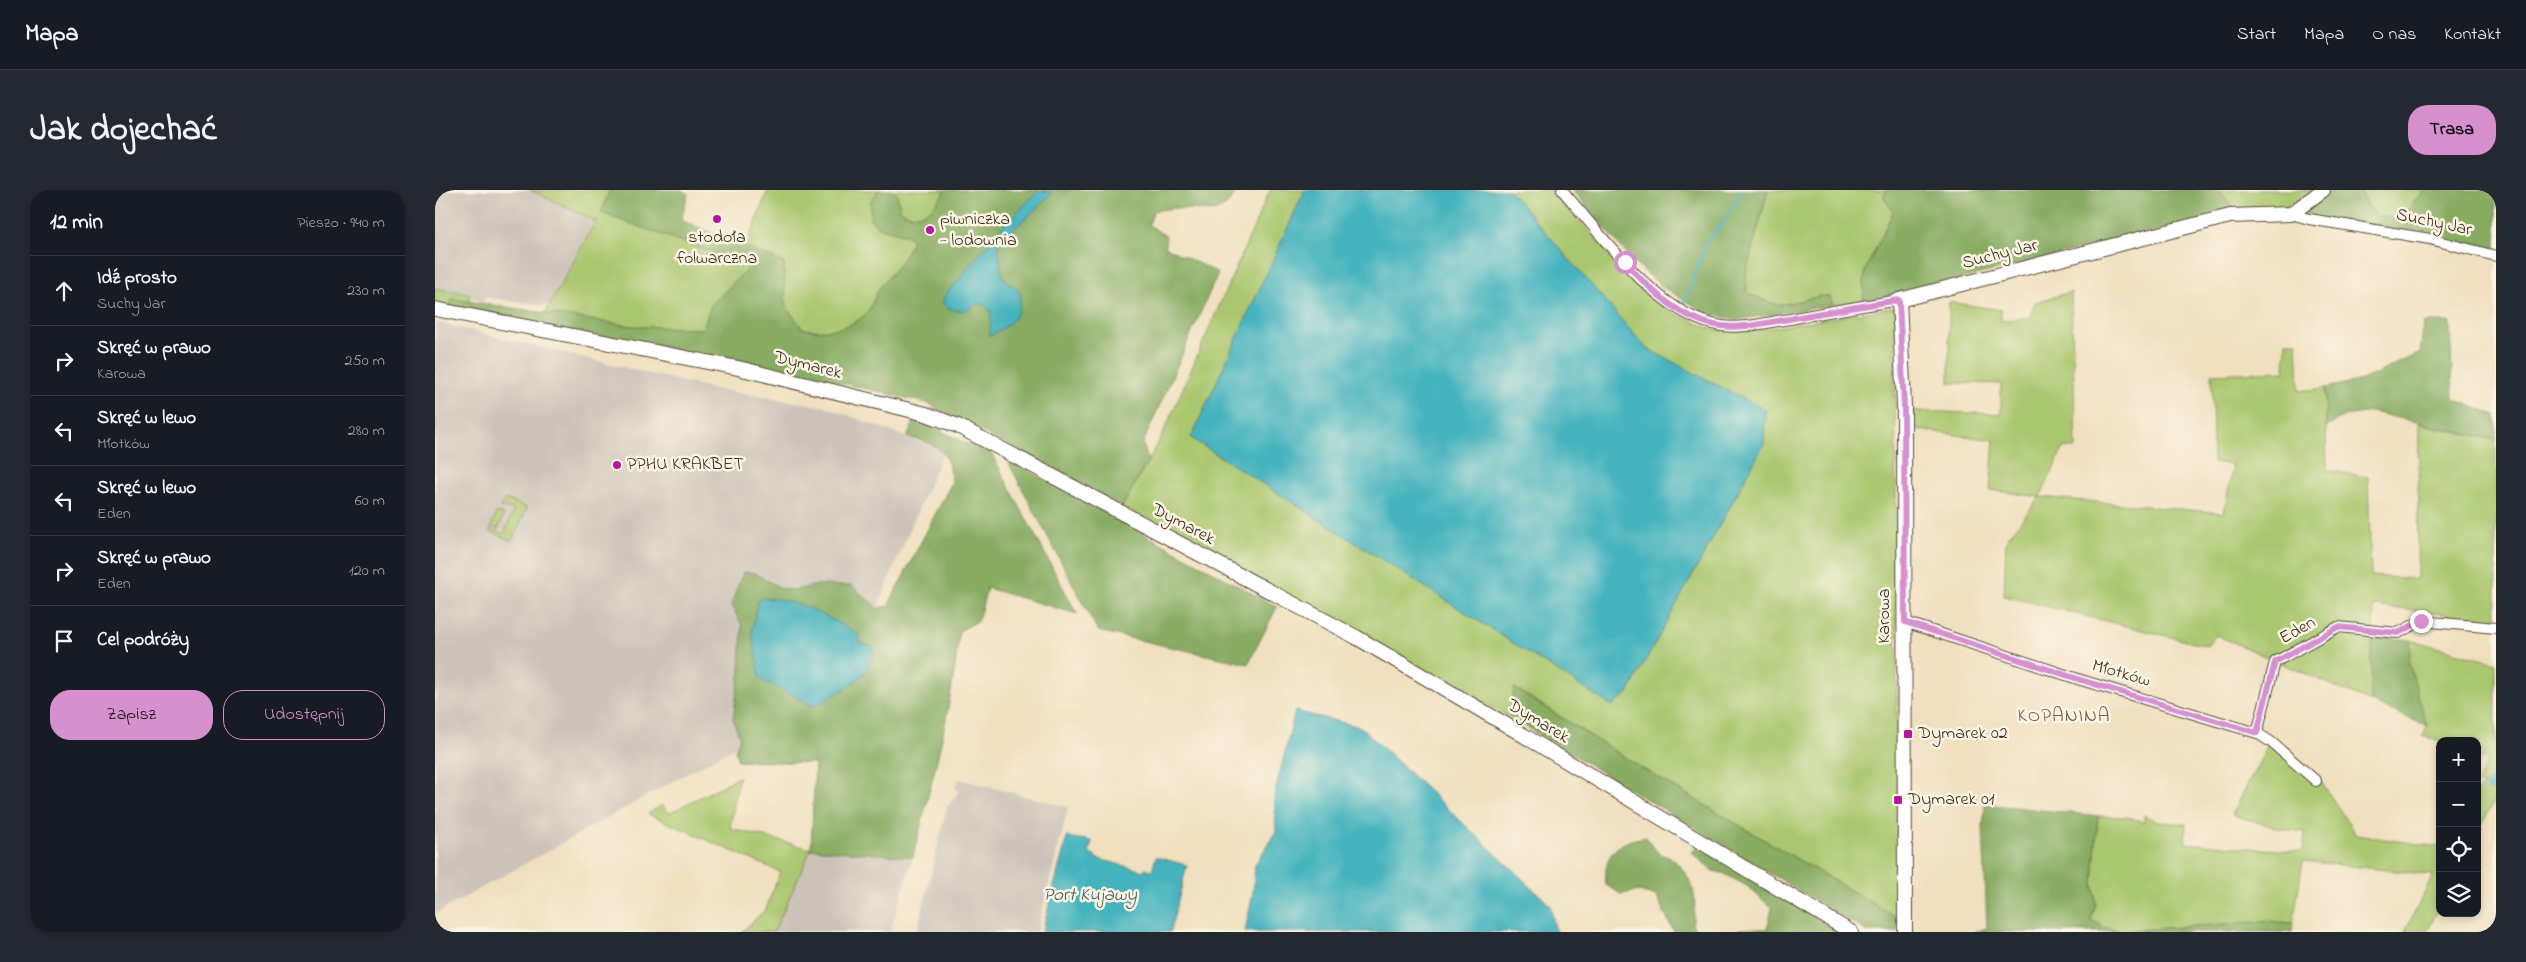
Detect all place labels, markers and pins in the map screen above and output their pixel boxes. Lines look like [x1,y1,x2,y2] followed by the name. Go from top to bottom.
[940,207,1017,254] place label: piwniczka - lodownia
[711,213,723,225] marker: stodoła folwarczna
[924,224,936,236] marker: piwniczka - lodownia
[677,225,757,272] place label: stodoła folwarczna
[627,452,744,478] place label: PPHU KRAKBET
[611,459,623,471] marker: PPHU KRAKBET
[1917,721,2008,747] place label: Dymarek 02
[1902,728,1914,740] marker: Dymarek 02
[1907,787,1995,813] place label: Dymarek 01
[1892,794,1904,806] marker: Dymarek 01

